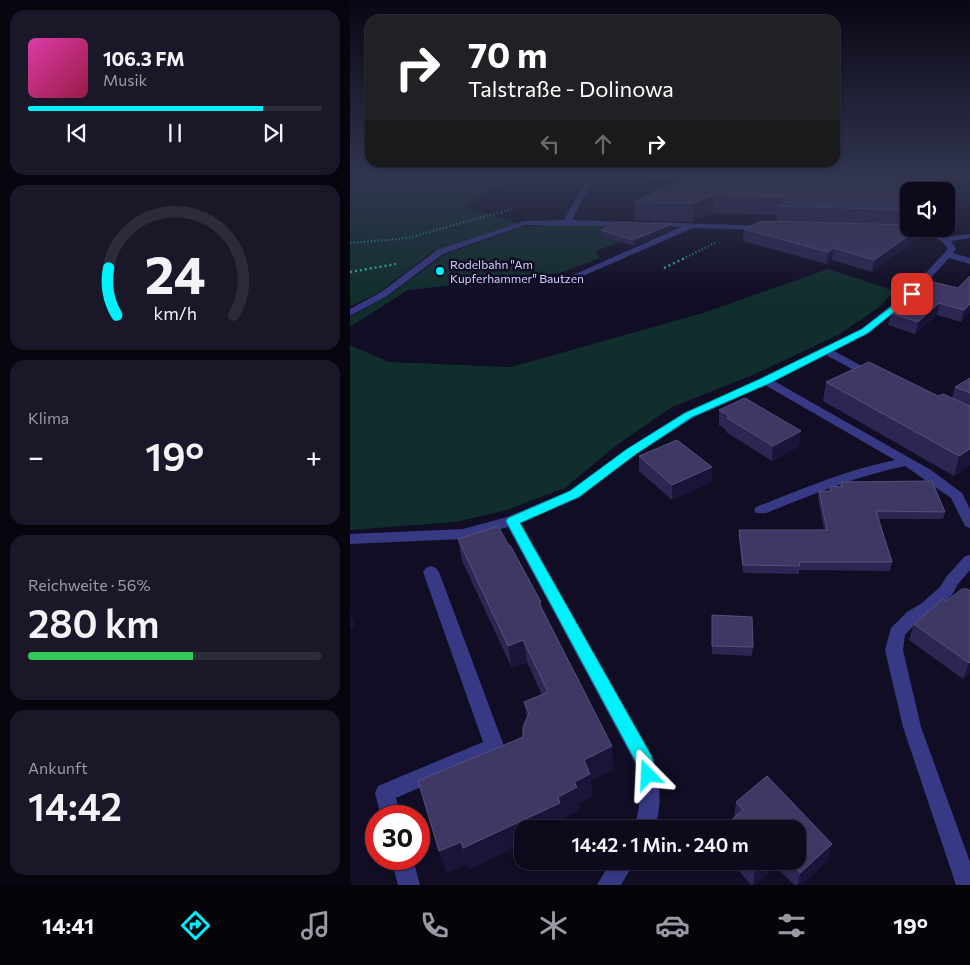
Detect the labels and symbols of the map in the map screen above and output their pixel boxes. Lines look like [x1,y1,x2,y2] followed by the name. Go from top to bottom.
[450,257,584,285] place label: Rodelbahn "Am Kupferhammer" Bautzen
[434,265,446,277] marker: Rodelbahn "Am Kupferhammer" Bautzen
[891,273,933,315] pin
[621,748,673,800] position arrow
[365,805,430,870] speed limit sign: 30

